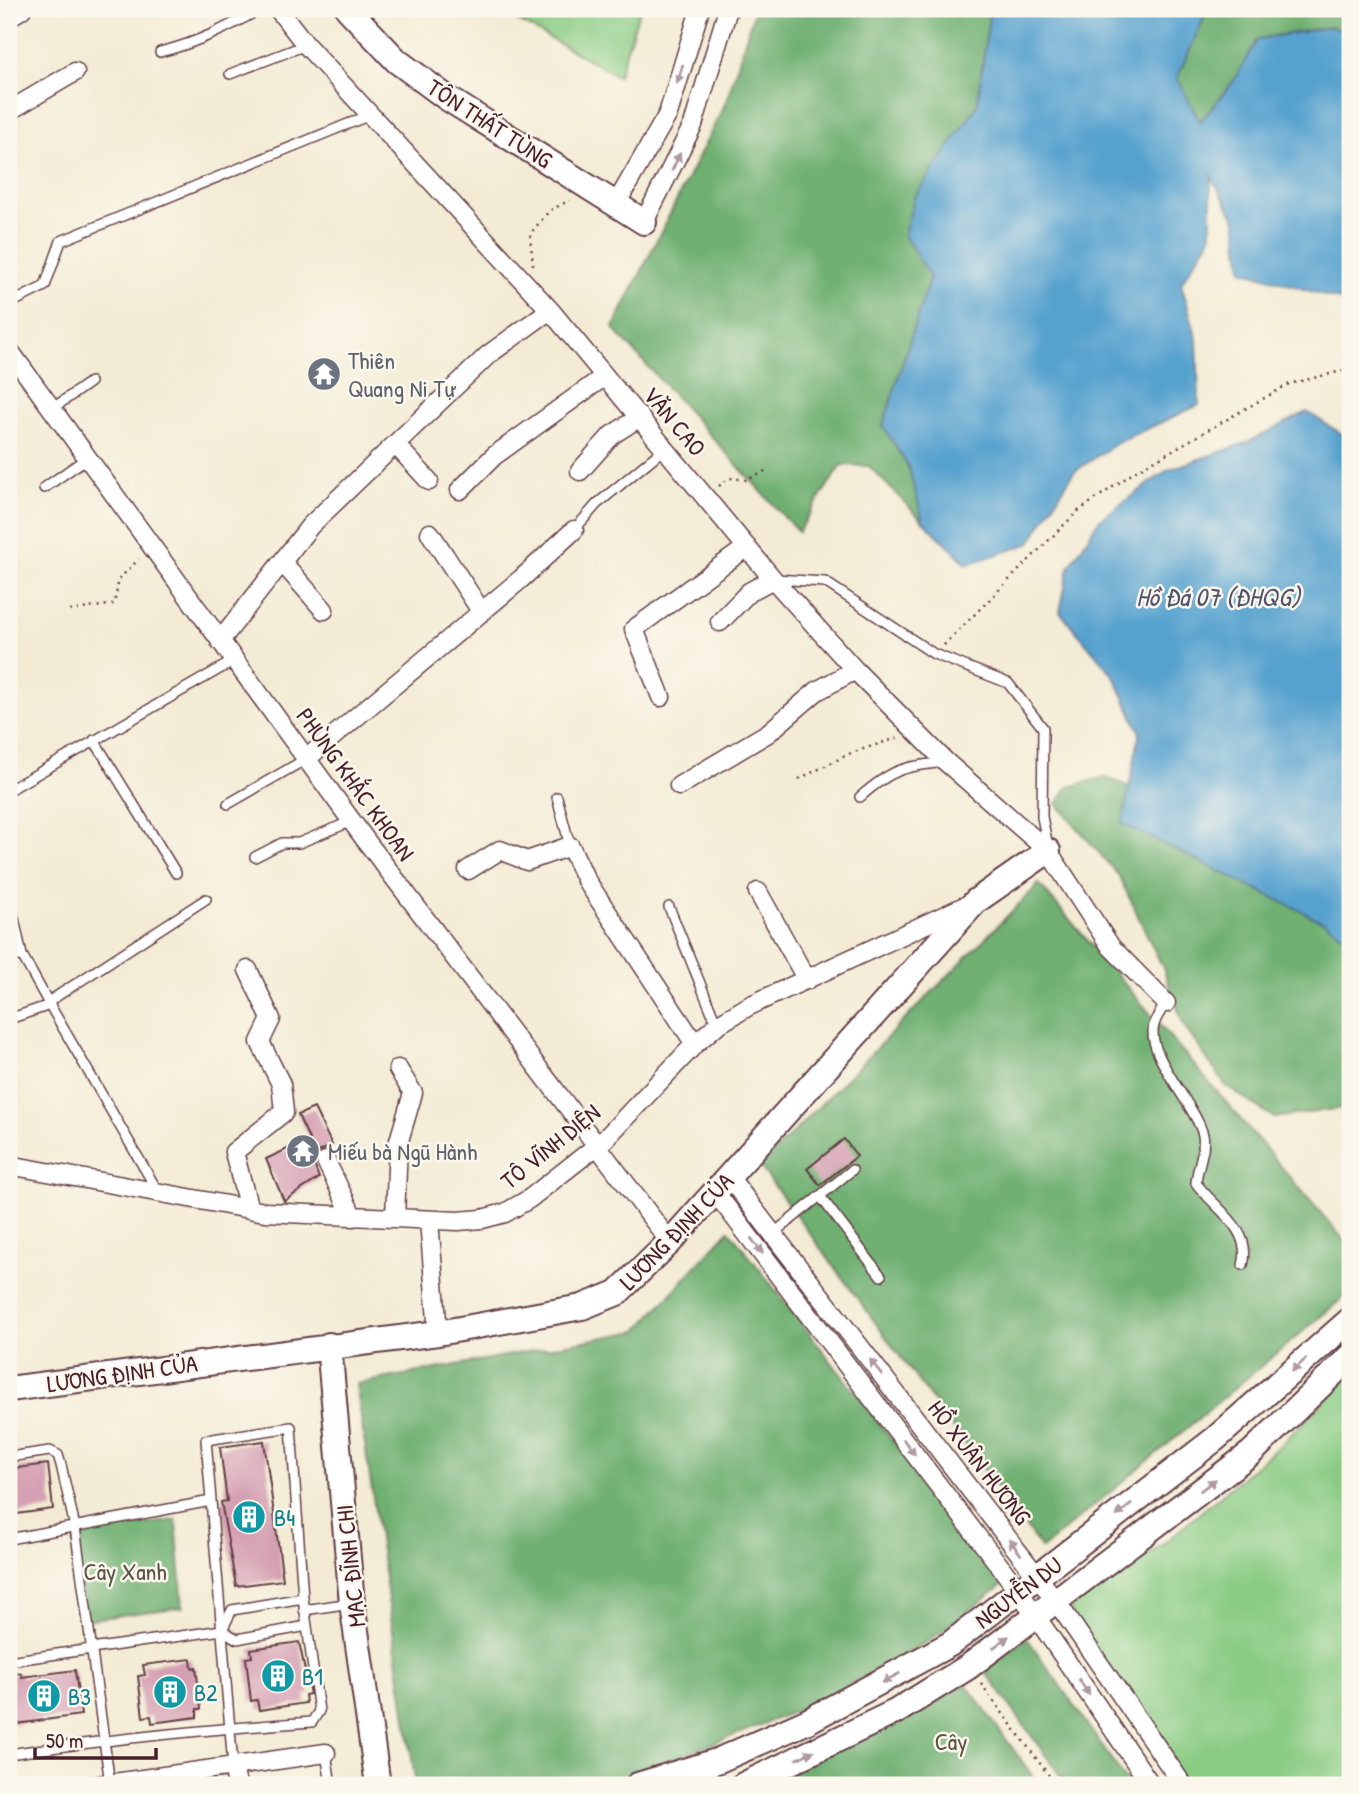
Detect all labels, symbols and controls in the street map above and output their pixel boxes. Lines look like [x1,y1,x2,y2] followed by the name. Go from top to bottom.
[675,64,685,85] one-way arrow
[422,71,559,175] street label: TÔN THẤT TÙNG
[670,152,682,172] one-way arrow
[348,344,457,404] place label: Thiên Quang Ni Tự
[305,355,343,393] temple icon: Thiên Quang Ni Tự
[636,379,714,463] street label: VĂN CAO
[1136,579,1301,614] water label: Hồ Đá 07 (ĐHQG)
[290,701,422,867] street label: PHÙNG KHẮC KHOAN
[494,1096,606,1196] street label: TÔ VĨNH DIỆN
[284,1132,322,1170] temple icon: Miếu bà Ngũ Hành
[328,1135,477,1167] place label: Miếu bà Ngũ Hành
[612,1165,740,1297] street label: LƯƠNG ĐỊNH CỦA
[749,1237,764,1255] one-way arrow
[45,1347,200,1399] street label: LƯƠNG ĐỊNH CỦA
[1290,1357,1308,1373] one-way arrow
[868,1358,883,1376] one-way arrow
[921,1393,1039,1531] street label: HỒ XUÂN HƯƠNG
[902,1437,917,1455] one-way arrow
[1199,1479,1217,1493] one-way arrow
[230,1498,268,1536] building icon: B4
[274,1501,295,1533] place label: B4
[328,1503,372,1629] street label: MẠC ĐĨNH CHI
[1115,1503,1133,1517] one-way arrow
[1007,1538,1022,1556] one-way arrow
[968,1549,1068,1635] street label: NGUYỄN DU
[84,1555,167,1587] park label: Cây Xanh
[992,1635,1010,1649] one-way arrow
[259,1657,297,1695] building icon: B1
[302,1660,323,1692] place label: B1
[881,1672,901,1684] one-way arrow
[151,1673,189,1711] building icon: B2
[194,1676,217,1708] place label: B2
[25,1677,63,1715] building icon: B3
[1077,1677,1090,1696] one-way arrow
[68,1680,91,1712] place label: B3
[35,1717,156,1761] scale bar
[935,1725,967,1757] park label: Cây
[46,1726,83,1755] text: 50 m
[795,1750,815,1761] one-way arrow

